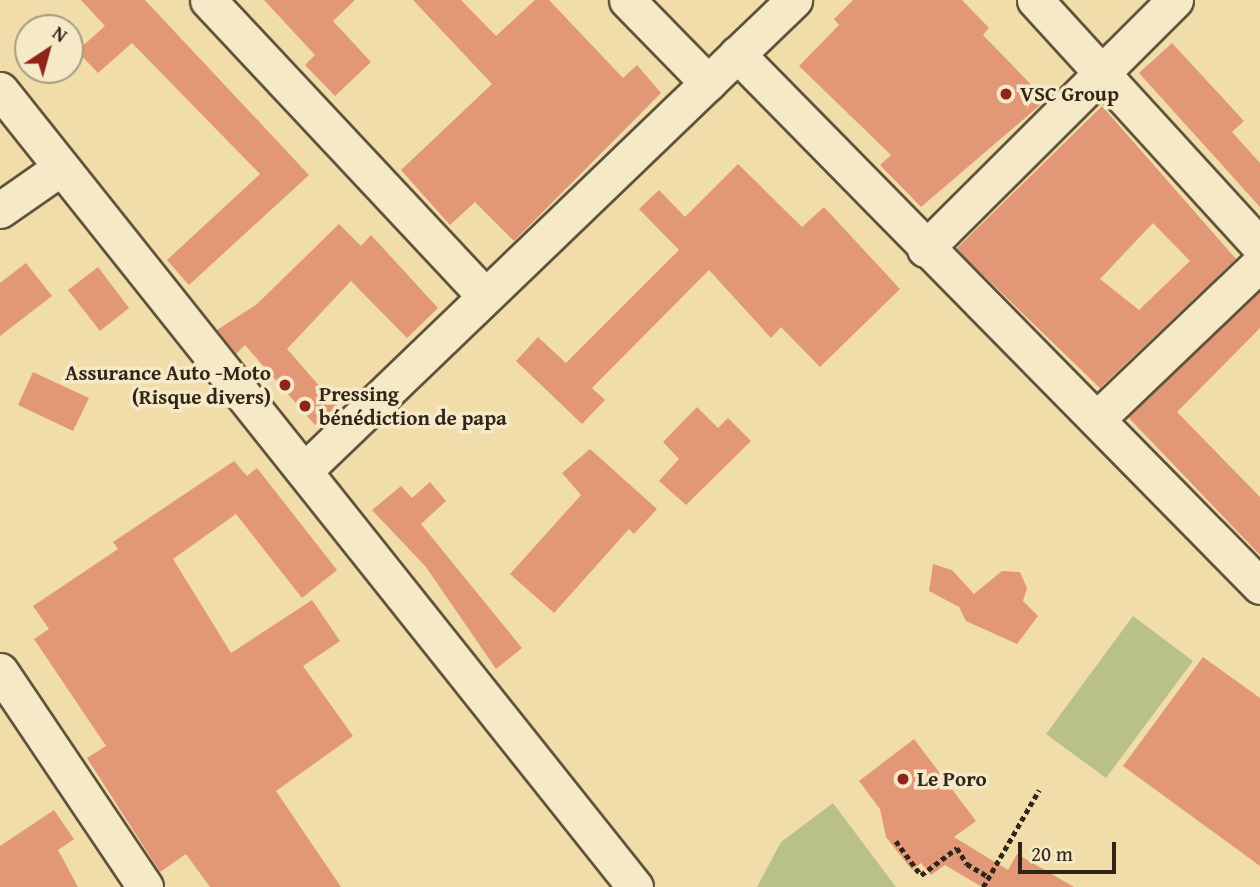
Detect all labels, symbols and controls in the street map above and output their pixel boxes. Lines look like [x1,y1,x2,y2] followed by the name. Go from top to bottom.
[14,14,84,84] north arrow
[47,19,74,49] text: N
[1020,81,1119,107] place label: VSC Group
[998,86,1014,102] marker: VSC Group
[65,360,271,410] place label: Assurance Auto -Moto (Risque divers)
[277,377,293,393] marker: Assurance Auto -Moto (Risque divers)
[319,381,507,431] place label: Pressing bénédiction de papa
[297,398,313,414] marker: Pressing bénédiction de papa
[917,766,987,792] place label: Le Poro
[895,771,911,787] marker: Le Poro
[1022,828,1120,872] scale bar
[1031,838,1073,869] text: 20 m

